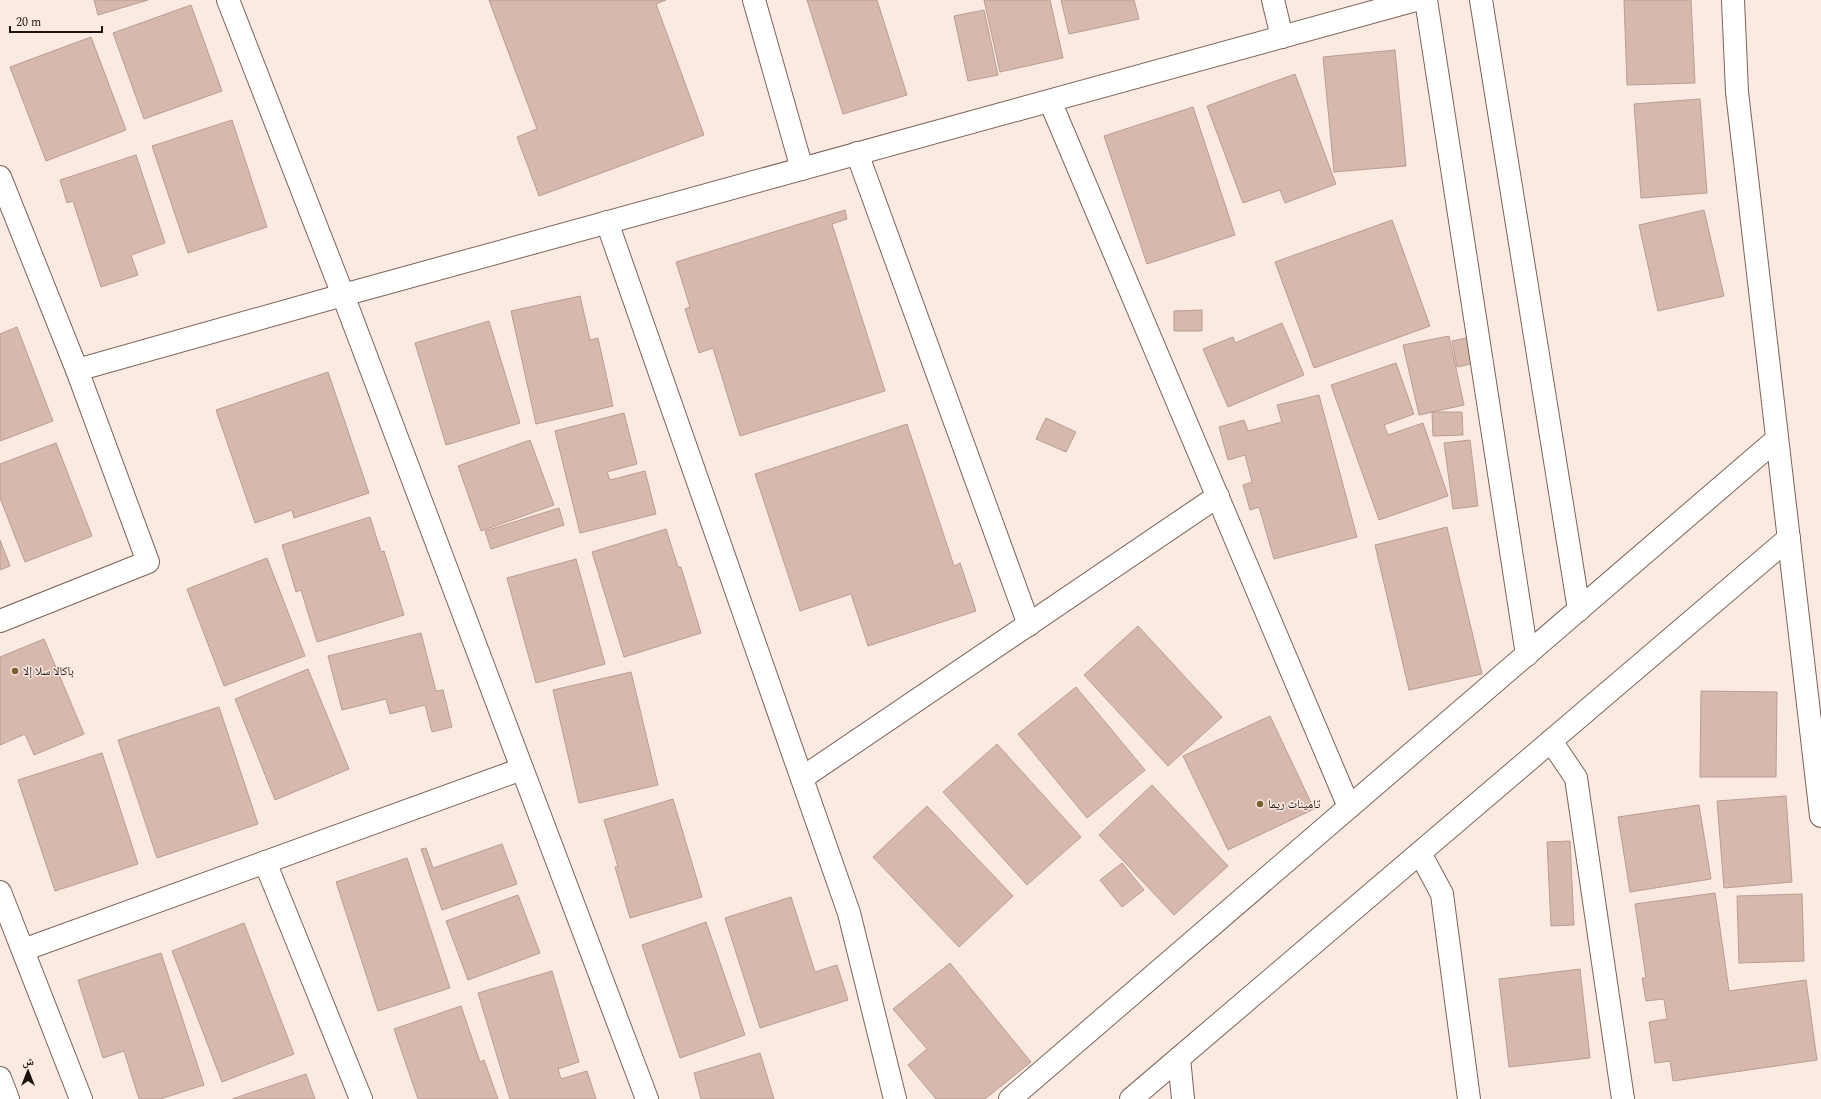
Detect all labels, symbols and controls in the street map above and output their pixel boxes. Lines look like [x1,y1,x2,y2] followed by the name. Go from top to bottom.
[10,8,102,34] scale bar
[16,13,41,32] text: 20 m
[23,662,74,681] place label: باكالا سلا إلا
[10,666,20,676] marker: باكالا سلا إلا
[1268,795,1321,814] place label: تاميناث ريما
[1255,799,1265,809] marker: تاميناث ريما
[8,1051,48,1091] north arrow
[22,1053,34,1070] text: ش

